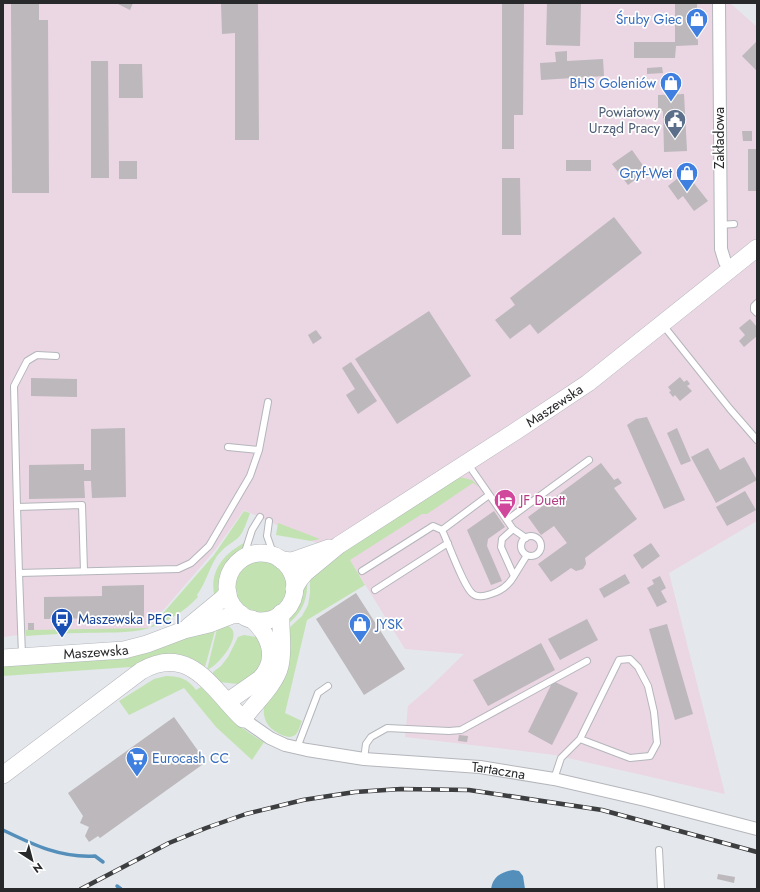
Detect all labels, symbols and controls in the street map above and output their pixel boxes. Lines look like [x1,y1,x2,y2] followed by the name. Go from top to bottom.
[684,6,710,39] shop icon: Śruby Giec
[616,9,682,29] place label: Śruby Giec
[658,70,684,103] shop icon: BHS Goleniów
[569,73,656,93] place label: BHS Goleniów
[589,102,661,138] place label: Powiatowy Urząd Pracy
[662,107,688,140] public building icon: Powiatowy Urząd Pracy
[709,107,729,169] street label: Zakładowa
[674,160,700,193] shop icon: Gryf-Wet
[620,163,673,183] place label: Gryf-Wet
[522,379,587,432] street label: Maszewska
[492,487,518,520] hotel icon: JF Duett
[518,490,566,510] place label: JF Duett
[49,606,75,639] bus stop icon: Maszewska PEC I
[78,609,180,629] place label: Maszewska PEC I
[347,611,373,644] shop icon: JYSK
[374,614,403,634] place label: JYSK
[63,639,131,664] street label: Maszewska
[124,745,150,778] supermarket icon: Eurocash CC
[152,748,229,768] place label: Eurocash CC
[471,756,527,784] street label: Tartaczna
[12,840,52,880] north arrow
[30,859,46,877] text: N

